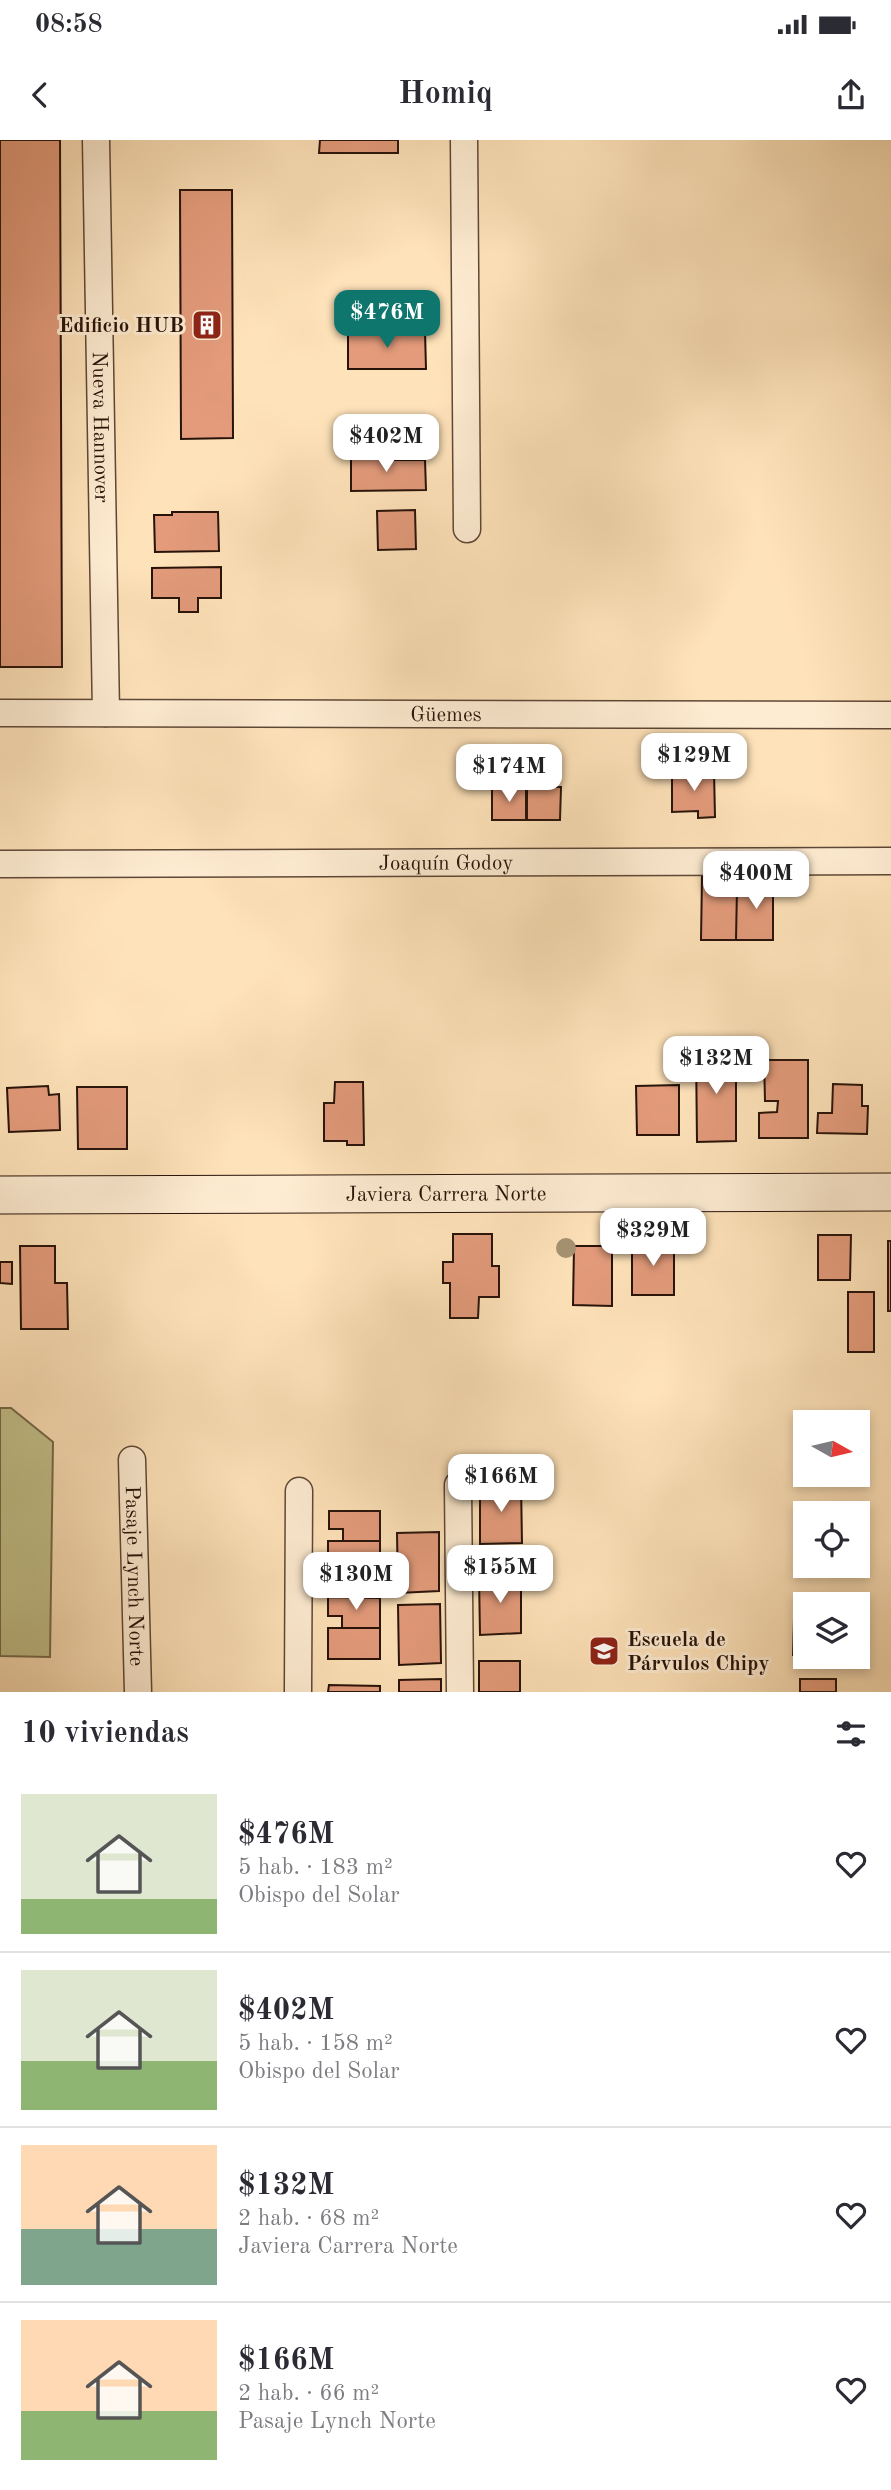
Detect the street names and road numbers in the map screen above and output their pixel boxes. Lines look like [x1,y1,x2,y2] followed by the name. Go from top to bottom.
[88,351,111,503] street label: Nueva Hannover
[410,705,482,726] street label: Güemes
[379,853,513,875] street label: Joaquín Godoy
[345,1184,547,1206] street label: Javiera Carrera Norte
[121,1485,146,1667] street label: Pasaje Lynch Norte

